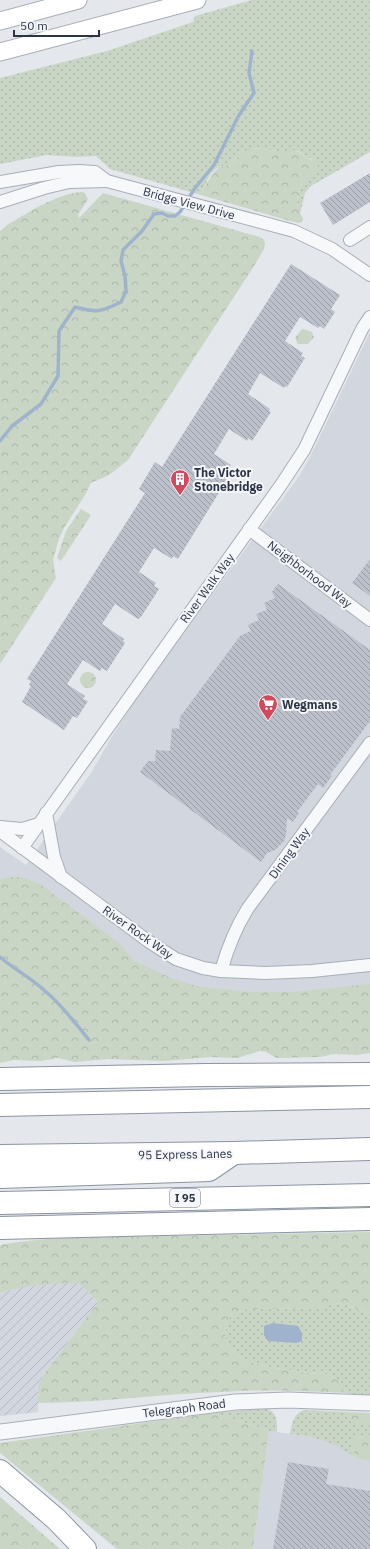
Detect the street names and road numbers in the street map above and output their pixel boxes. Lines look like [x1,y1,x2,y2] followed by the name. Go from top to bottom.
[141,184,237,223] street label: Bridge View Drive
[265,537,355,611] street label: Neighborhood Way
[177,550,237,626] street label: River Walk Way
[265,824,313,882] street label: Dining Way
[100,902,176,962] street label: River Rock Way
[138,1146,232,1162] street label: 95 Express Lanes
[170,1189,200,1207] road number: I 95
[141,1395,227,1421] street label: Telegraph Road

